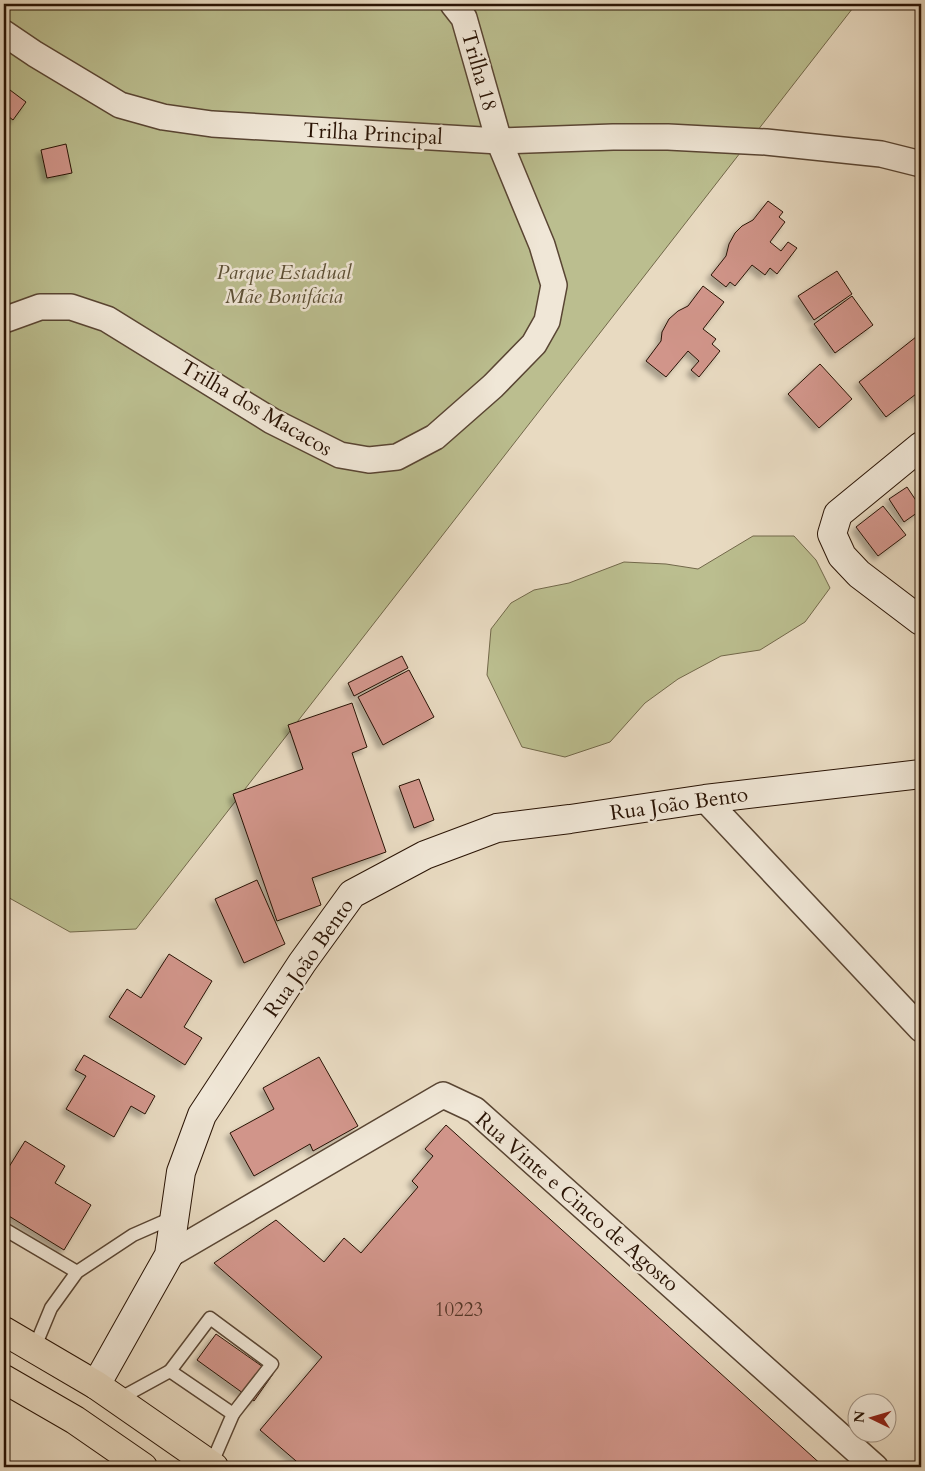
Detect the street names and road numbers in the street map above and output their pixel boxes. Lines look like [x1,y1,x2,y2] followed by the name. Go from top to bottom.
[454,28,504,114] street label: Trilha 18
[303,116,443,152] street label: Trilha Principal
[175,353,337,463] street label: Trilha dos Macacos
[608,780,750,828] street label: Rua João Bento
[257,893,361,1023] street label: Rua João Bento
[469,1105,685,1299] street label: Rua Vinte e Cinco de Agosto

